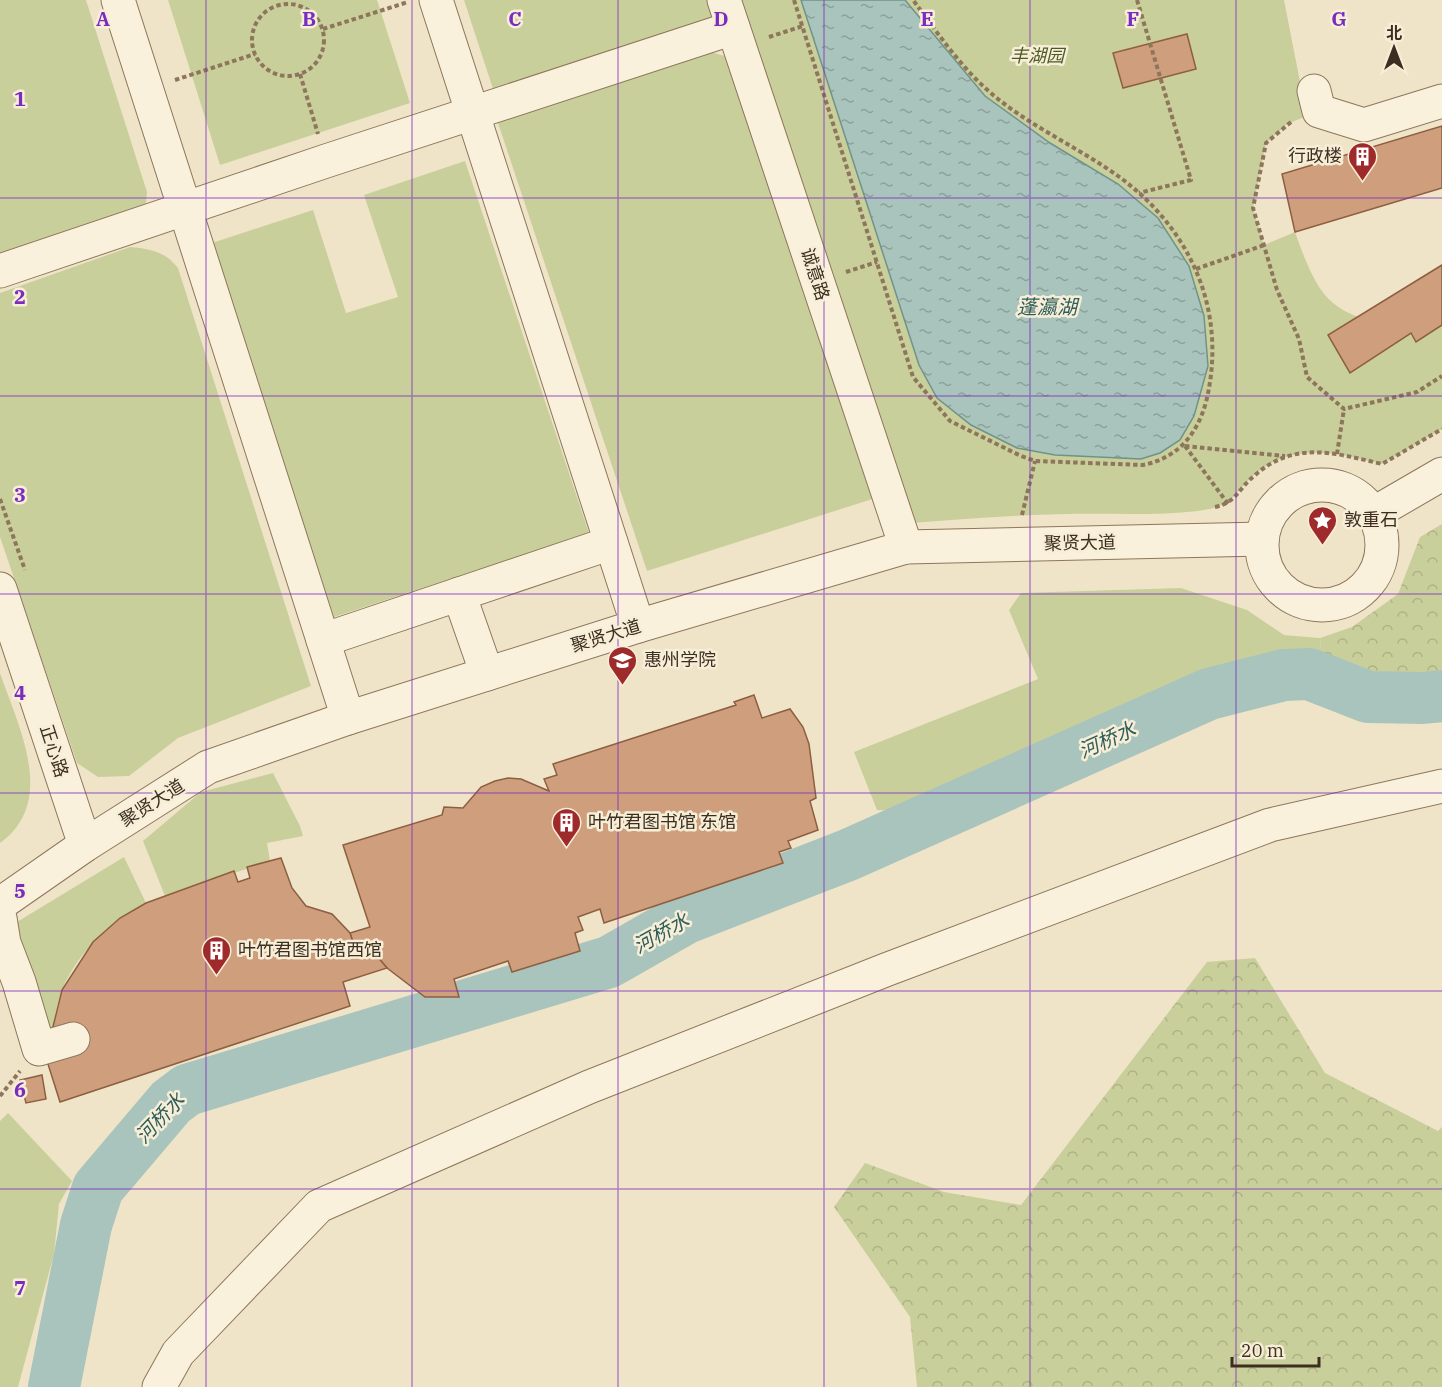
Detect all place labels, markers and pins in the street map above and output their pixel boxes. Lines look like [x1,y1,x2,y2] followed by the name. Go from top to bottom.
[1347,140,1379,182] building icon: 行政楼
[1288,144,1342,167] place label: 行政楼
[1307,504,1339,546] place icon: 敦重石
[1344,508,1398,531] place label: 敦重石
[607,644,639,686] school or university icon: 惠州学院
[644,648,716,671] place label: 惠州学院
[551,806,583,848] building icon: 叶竹君图书馆 东馆
[588,810,736,833] place label: 叶竹君图书馆 东馆
[201,934,233,976] building icon: 叶竹君图书馆西馆
[238,938,382,961] place label: 叶竹君图书馆西馆

